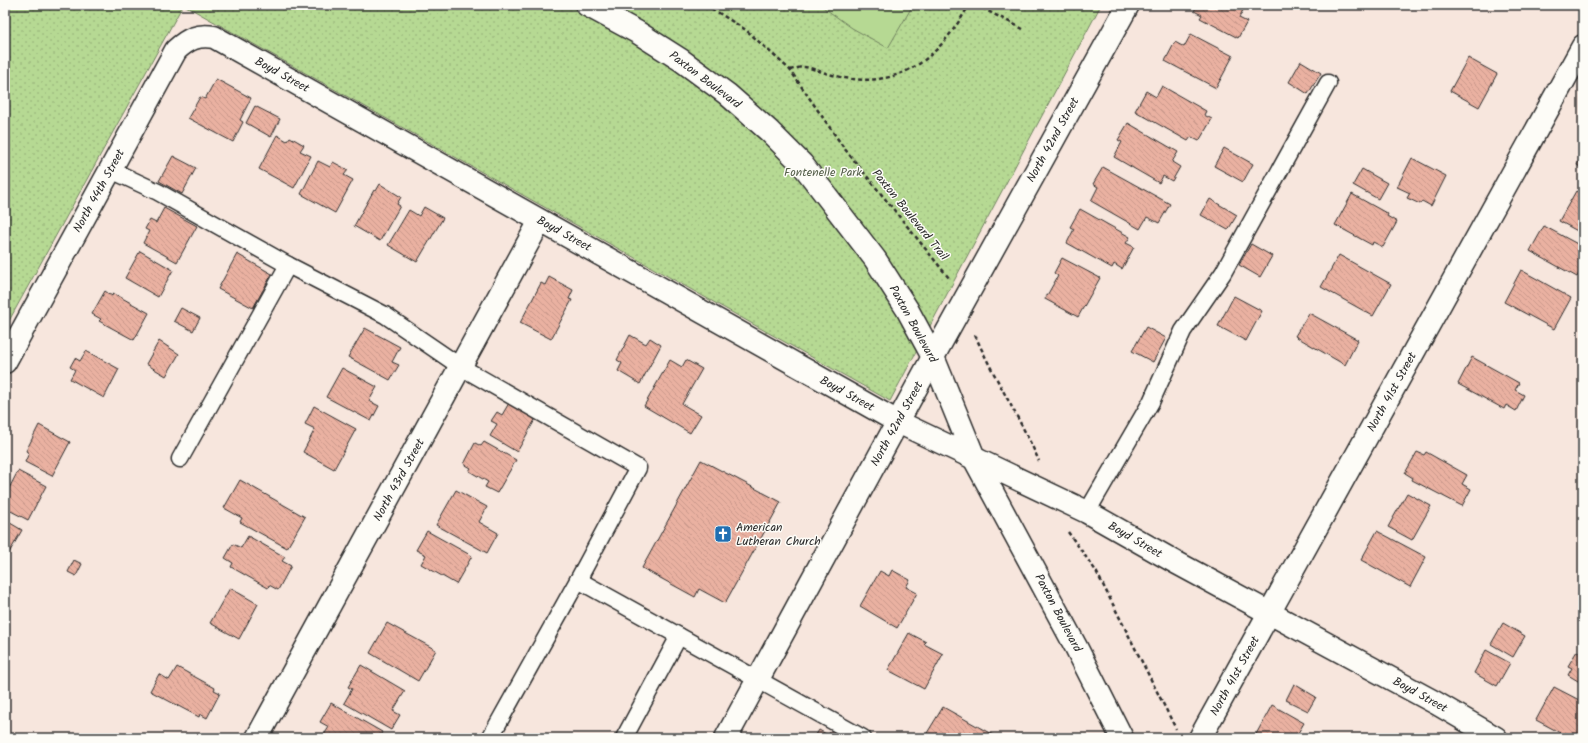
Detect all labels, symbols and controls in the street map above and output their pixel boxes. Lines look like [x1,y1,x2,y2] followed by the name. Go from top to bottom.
[665,46,746,114] street label: Paxton Boulevard
[251,52,313,98] street label: Boyd Street
[1022,94,1084,186] street label: North 42nd Street
[68,145,130,236] street label: North 44th Street
[784,163,862,182] park label: Fontenelle Park
[867,165,953,265] street label: Paxton Boulevard Trail
[533,211,595,257] street label: Boyd Street
[884,282,943,367] street label: Paxton Boulevard
[1362,348,1422,435] street label: North 41st Street
[816,371,878,417] street label: Boyd Street
[866,378,928,470] street label: North 42nd Street
[368,435,430,525] street label: North 43rd Street
[1104,517,1166,563] street label: Boyd Street
[736,518,821,551] place label: American Lutheran Church
[713,524,733,544] church icon: American Lutheran Church
[1029,570,1087,656] street label: Paxton Boulevard
[1205,632,1265,719] street label: North 41st Street
[1389,672,1451,718] street label: Boyd Street

